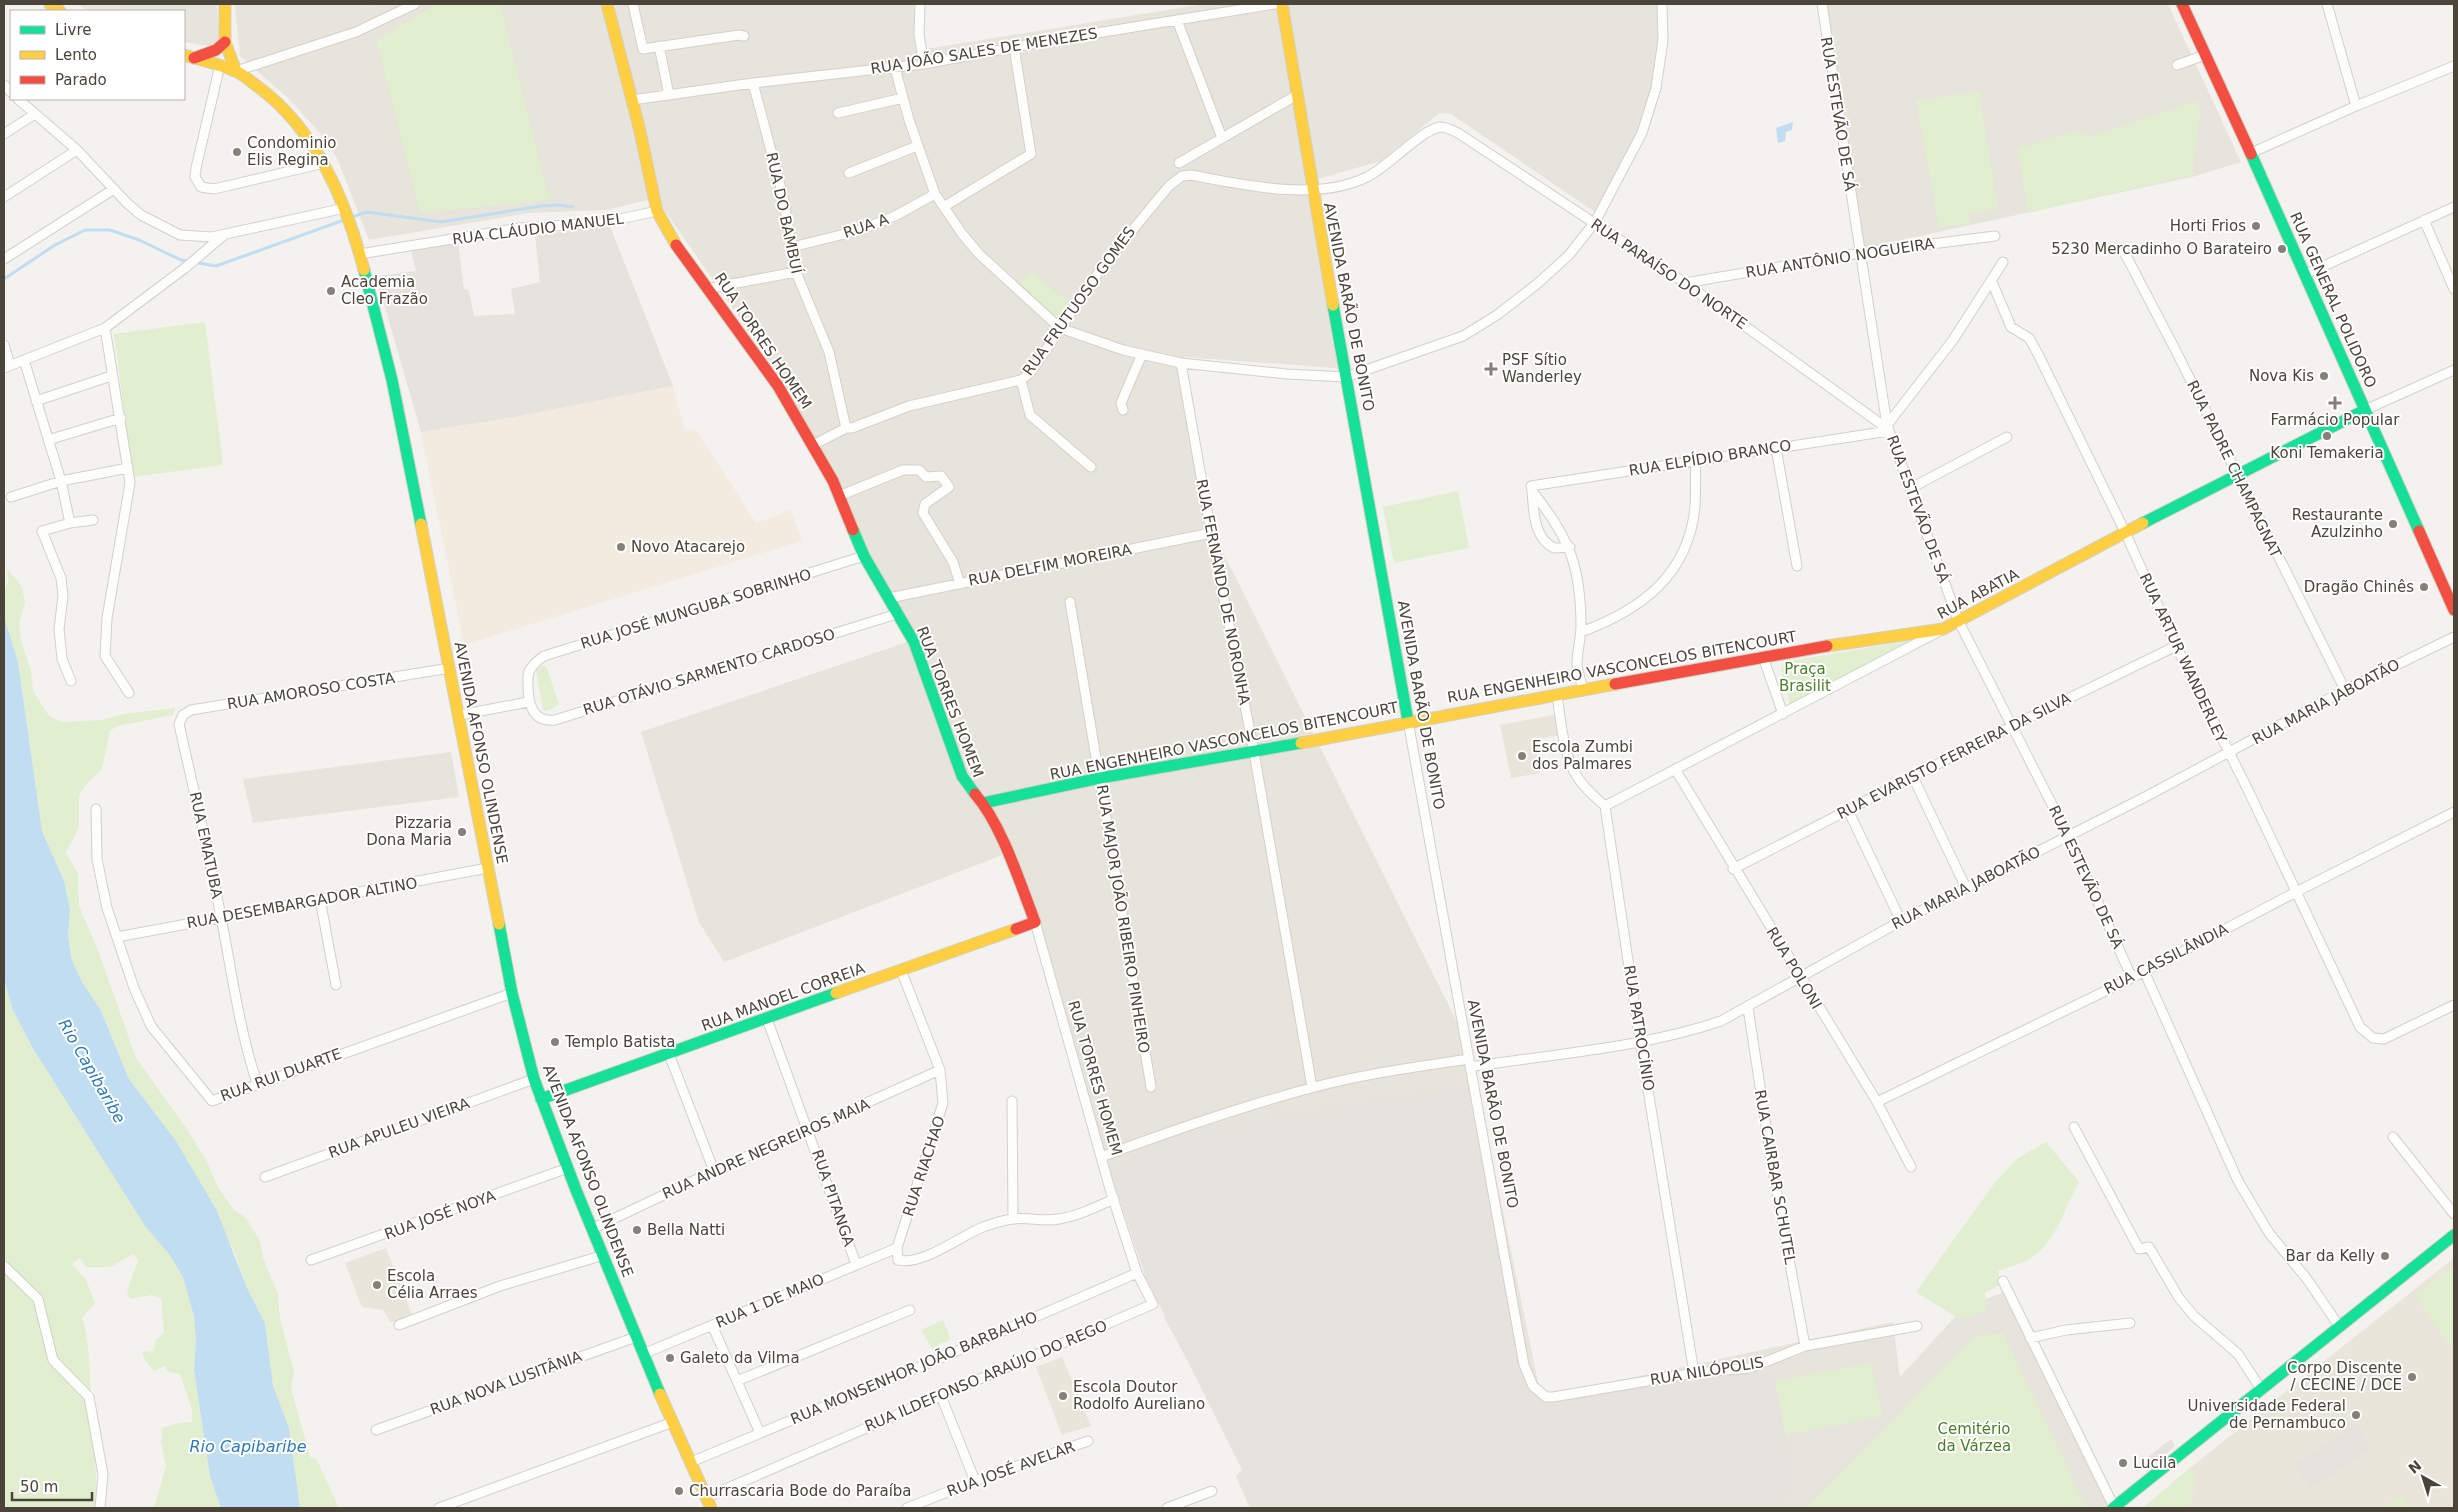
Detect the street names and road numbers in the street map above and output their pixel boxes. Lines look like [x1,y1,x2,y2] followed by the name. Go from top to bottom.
[869,23,1099,78] street label: RUA JOÃO SALES DE MENEZES
[1817,35,1860,193] street label: RUA ESTEVÃO DE SÁ
[762,150,807,275] street label: RUA DO BAMBUÍ
[1320,201,1379,413] street label: AVENIDA BARÃO DE BONITO
[451,208,625,248] street label: RUA CLÁUDIO MANUEL
[2286,209,2380,391] street label: RUA GENERAL POLIDORO
[841,210,892,242] street label: RUA A
[1587,214,1751,333] street label: RUA PARAÍSO DO NORTE
[1019,223,1139,379] street label: RUA FRUTUOSO GOMES
[1744,233,1936,282] street label: RUA ANTÔNIO NOGUEIRA
[711,269,815,413] street label: RUA TORRES HOMEM
[2183,377,2285,561] street label: RUA PADRE CHAMPAGNAT
[1883,432,1954,586] street label: RUA ESTEVÃO DE SÁ
[1627,435,1792,480] street label: RUA ELPÍDIO BRANCO
[1192,478,1254,707] street label: RUA FERNANDO DE NORONHA
[967,540,1134,590] street label: RUA DELFIM MOREIRA
[578,564,814,653] street label: RUA JOSÉ MUNGUBA SOBRINHO
[1934,565,2023,623] street label: RUA ABATIA
[2136,570,2231,747] street label: RUA ARTUR WANDERLEY
[1394,599,1449,811] street label: AVENIDA BARÃO DE BONITO
[581,624,837,719] street label: RUA OTÁVIO SARMENTO CARDOSO
[913,624,987,780] street label: RUA TORRES HOMEM
[1446,627,1799,707] street label: RUA ENGENHEIRO VASCONCELOS BITENCOURT
[451,640,511,866] street label: AVENIDA AFONSO OLINDENSE
[2249,655,2403,749] street label: RUA MARIA JABOATÃO
[226,669,397,713] street label: RUA AMOROSO COSTA
[1834,689,2074,823] street label: RUA EVARISTO FERREIRA DA SILVA
[1048,698,1400,784] street label: RUA ENGENHEIRO VASCONCELOS BITENCOURT
[1093,783,1154,1055] street label: RUA MAJOR JOÃO RIBEIRO PINHEIRO
[186,790,226,901] street label: RUA EMATUBA
[2045,802,2128,952] street label: RUA ESTEVÃO DE SÁ
[1888,842,2043,933] street label: RUA MARIA JABOATÃO
[185,874,419,932] street label: RUA DESEMBARGADOR ALTINO
[2100,919,2232,998] street label: RUA CASSILÂNDIA
[1762,924,1826,1012] street label: RUA POLONI
[699,959,868,1035] street label: RUA MANOEL CORREIA
[1620,964,1659,1092] street label: RUA PATROCÍNIO
[1064,998,1126,1158] street label: RUA TORRES HOMEM
[1464,998,1523,1210] street label: AVENIDA BARÃO DE BONITO
[218,1045,344,1105] street label: RUA RUI DUARTE
[539,1062,637,1280] street label: AVENIDA AFONSO OLINDENSE
[1751,1088,1799,1266] street label: RUA CAIRBAR SCHUTEL
[326,1094,473,1162] street label: RUA APULEU VIEIRA
[659,1095,873,1203] street label: RUA ANDRE NEGREIROS MAIA
[899,1113,949,1219] street label: RUA RIACHAO
[808,1147,858,1250] street label: RUA PITANGA
[382,1185,499,1243] street label: RUA JOSÉ NOYA
[713,1270,827,1332] street label: RUA 1 DE MAIO
[787,1307,1040,1428] street label: RUA MONSENHOR JOÃO BARBALHO
[862,1316,1110,1435] street label: RUA ILDEFONSO ARAÚJO DO REGO
[427,1346,585,1419] street label: RUA NOVA LUSITÂNIA
[1649,1352,1765,1389] street label: RUA NILÓPOLIS
[944,1437,1077,1501] street label: RUA JOSÉ AVELAR

